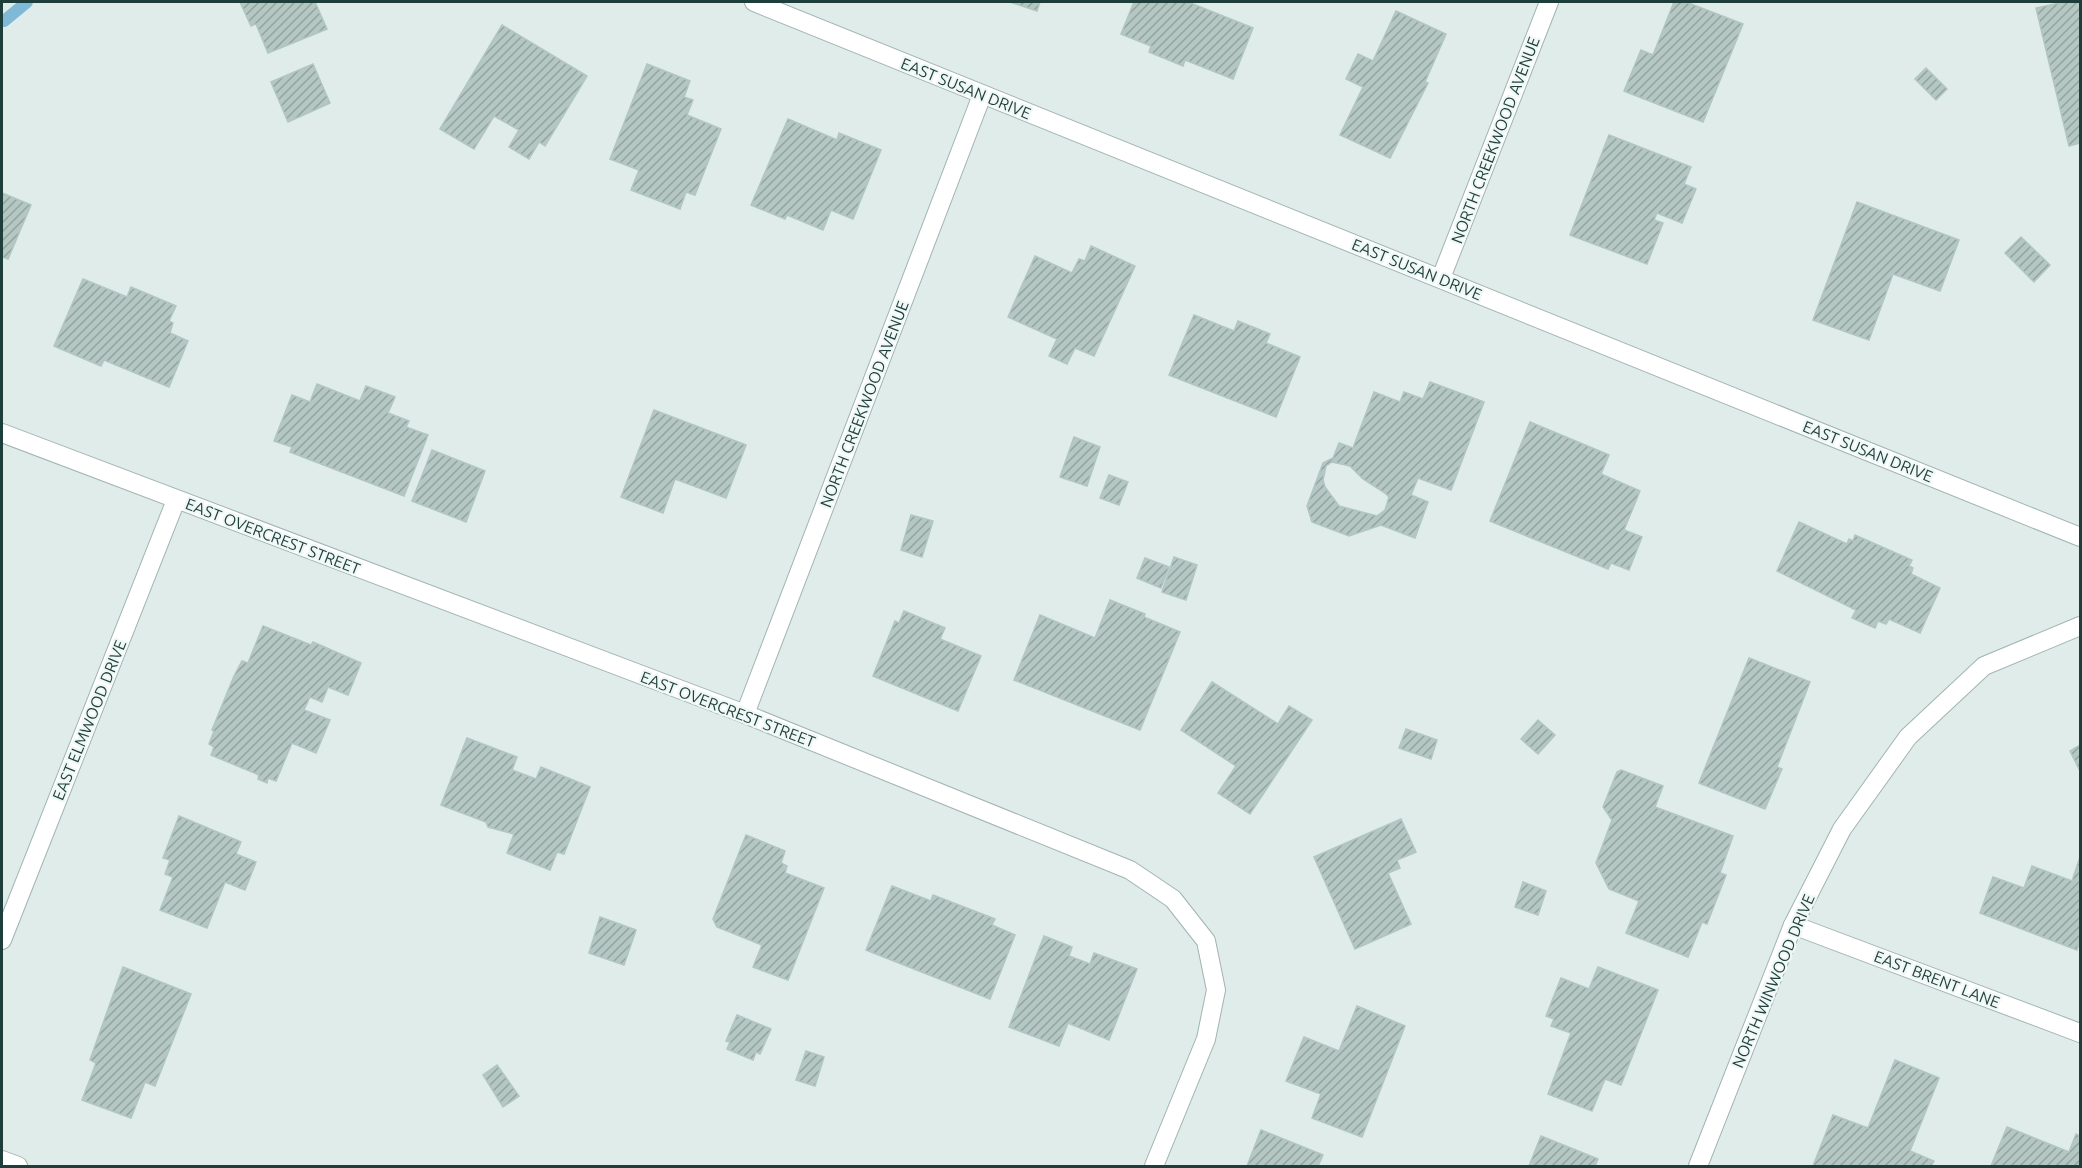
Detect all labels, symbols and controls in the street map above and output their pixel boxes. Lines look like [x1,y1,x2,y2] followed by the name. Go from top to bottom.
[1447,34,1543,246] street label: NORTH CREEKWOOD AVENUE
[898,54,1034,122] street label: EAST SUSAN DRIVE
[1349,235,1485,303] street label: EAST SUSAN DRIVE
[816,298,912,510] street label: NORTH CREEKWOOD AVENUE
[1800,417,1936,485] street label: EAST SUSAN DRIVE
[183,494,363,578] street label: EAST OVERCREST STREET
[49,637,129,803] street label: EAST ELMWOOD DRIVE
[638,667,818,751] street label: EAST OVERCREST STREET
[1728,891,1818,1071] street label: NORTH WINWOOD DRIVE
[1872,947,2002,1011] street label: EAST BRENT LANE

